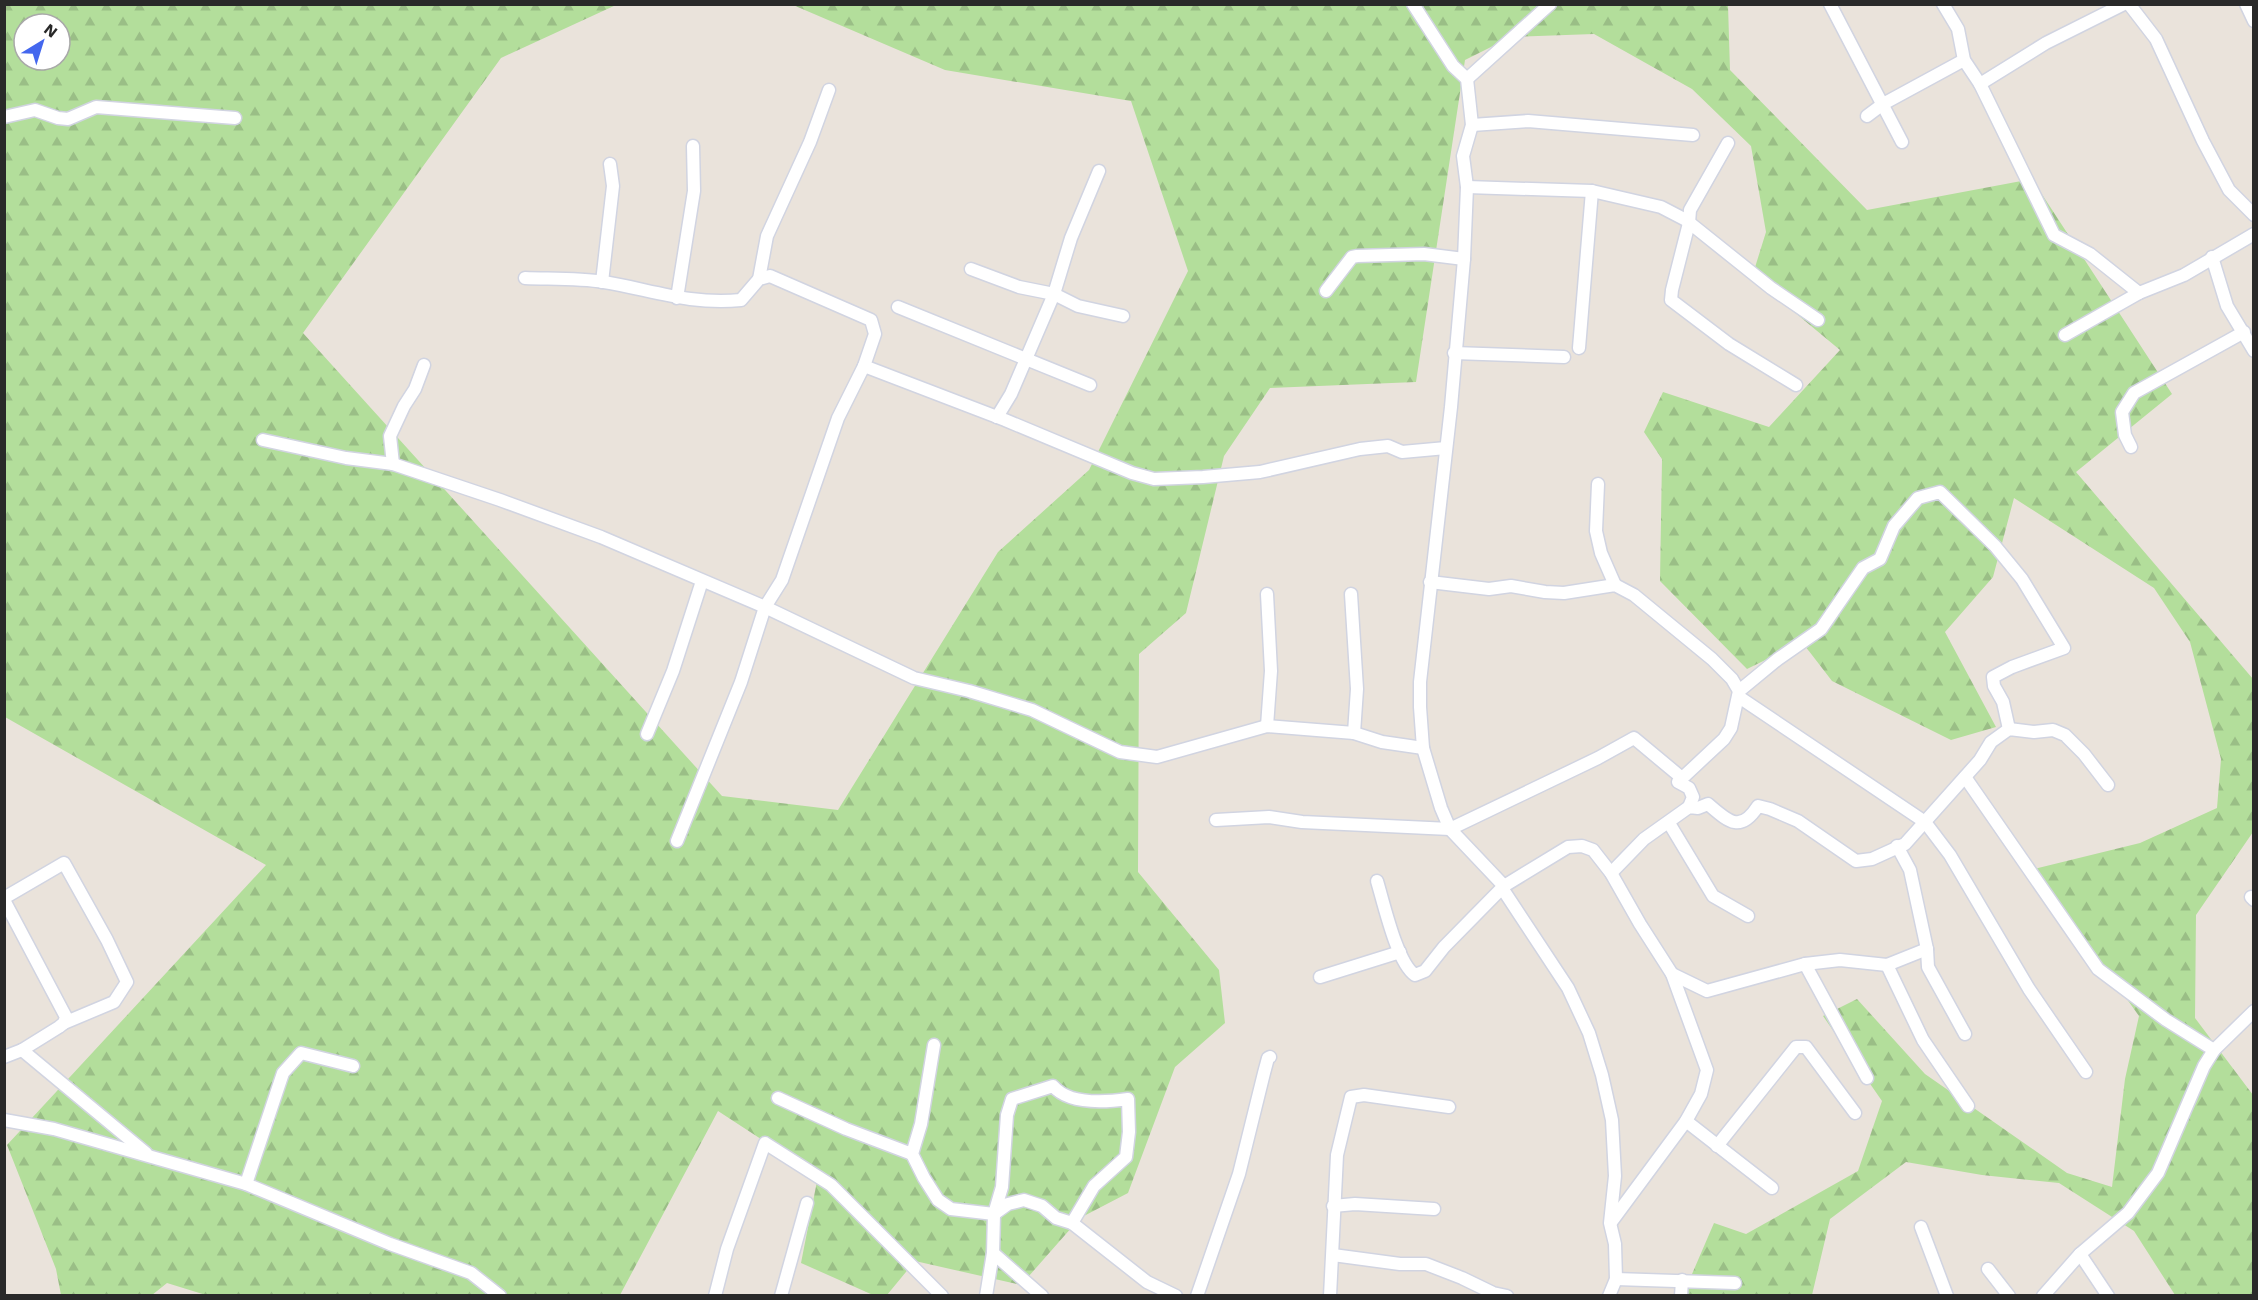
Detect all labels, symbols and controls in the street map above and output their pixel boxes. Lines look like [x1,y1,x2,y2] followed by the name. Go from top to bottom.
[12,12,72,72] north arrow
[40,19,61,42] text: N

